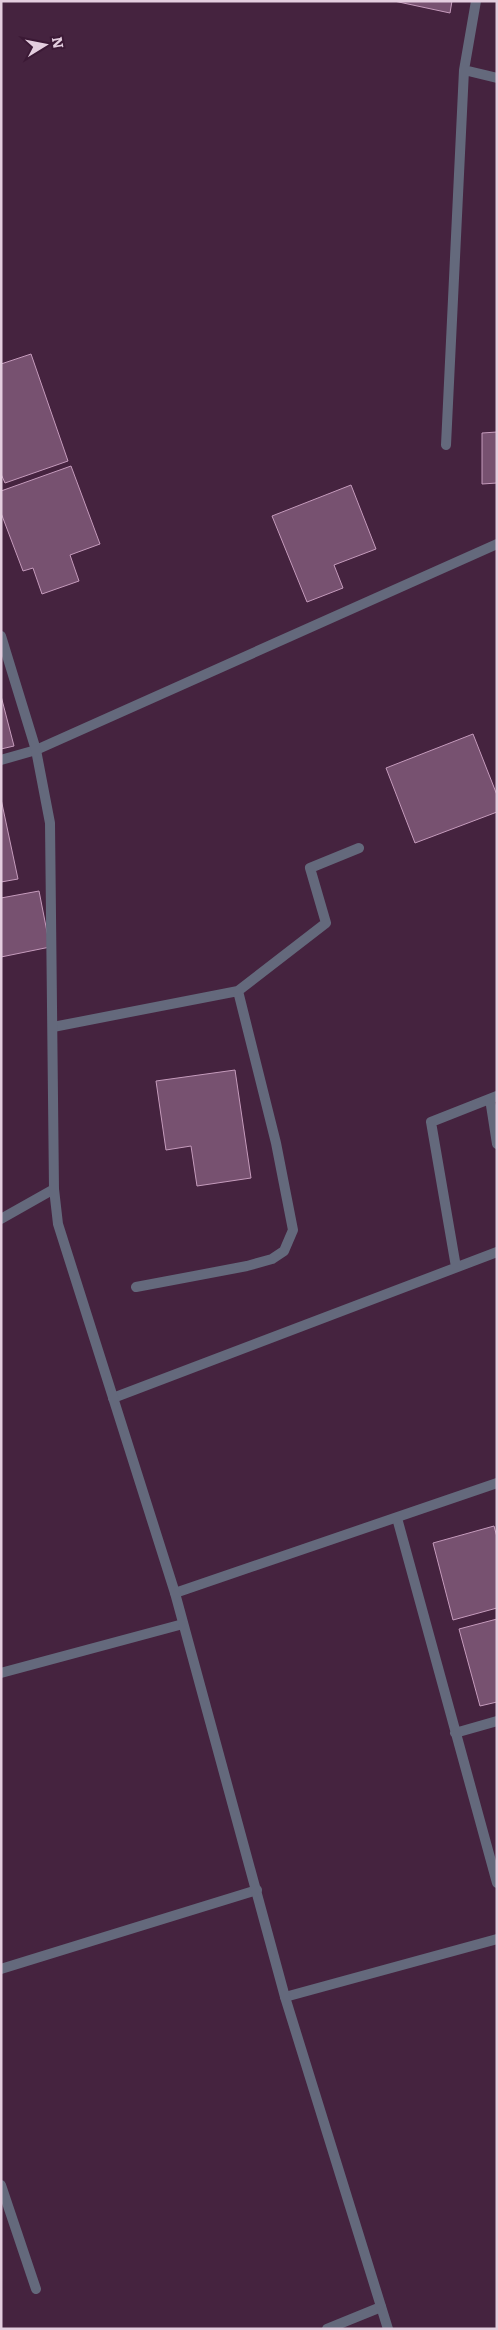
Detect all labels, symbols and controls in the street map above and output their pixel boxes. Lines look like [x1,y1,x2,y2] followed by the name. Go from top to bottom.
[20,20,70,70] north arrow
[48,35,70,50] text: N

